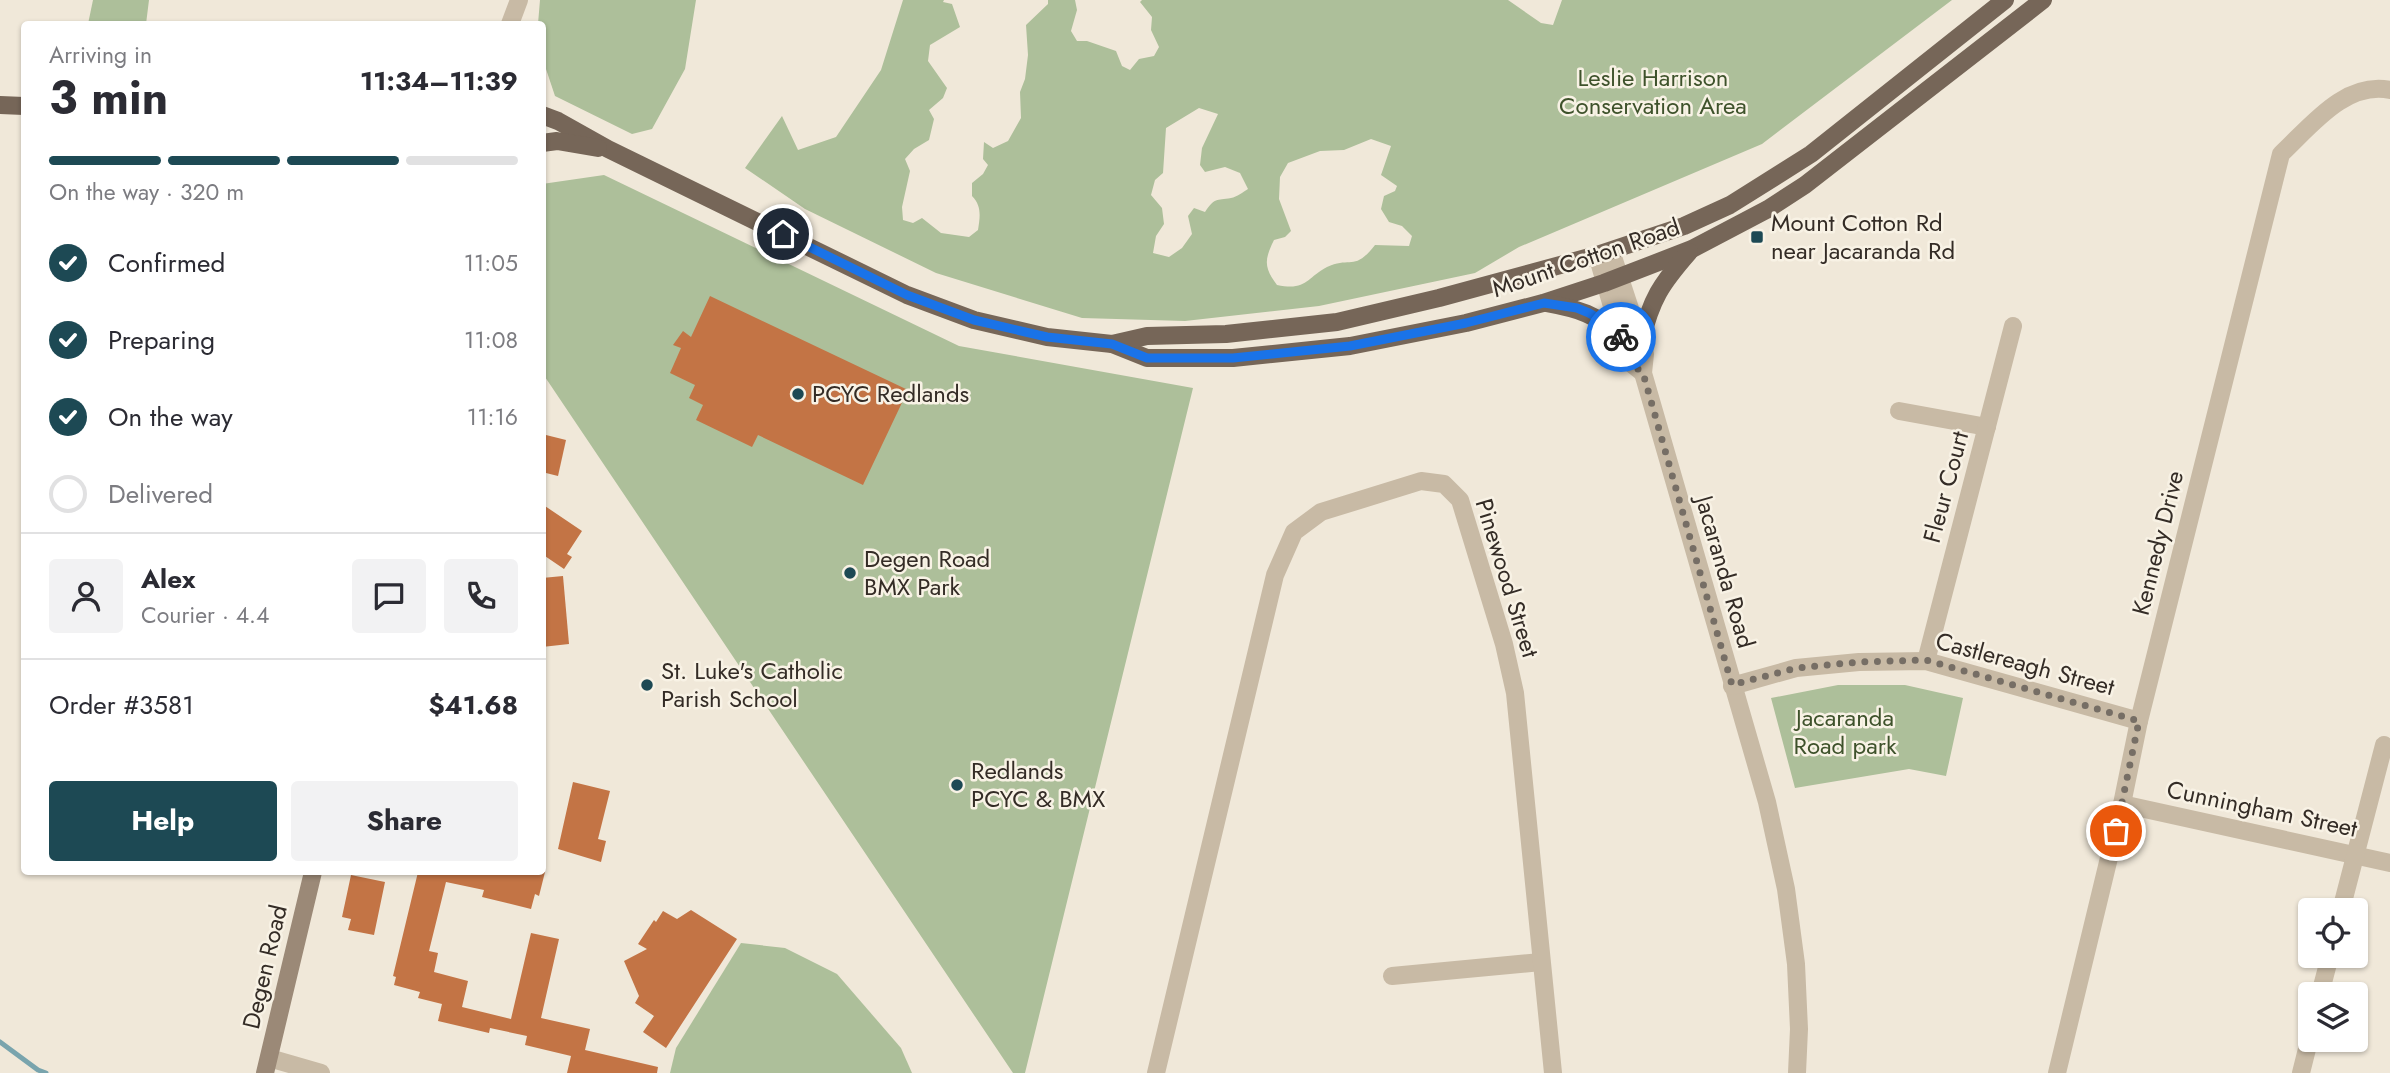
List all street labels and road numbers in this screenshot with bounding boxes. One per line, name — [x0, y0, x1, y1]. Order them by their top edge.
street label: Mount Cotton Road — [1487, 209, 1684, 306]
street label: Fleur Court — [1914, 427, 1977, 546]
street label: Kennedy Drive — [2123, 467, 2192, 619]
street label: Jacaranda Road — [1686, 489, 1764, 652]
street label: Pinewood Street — [1467, 494, 1548, 662]
street label: Castlereagh Street — [1932, 623, 2119, 704]
street label: Cunningham Street — [2164, 771, 2361, 846]
street label: Degen Road — [233, 901, 296, 1032]

